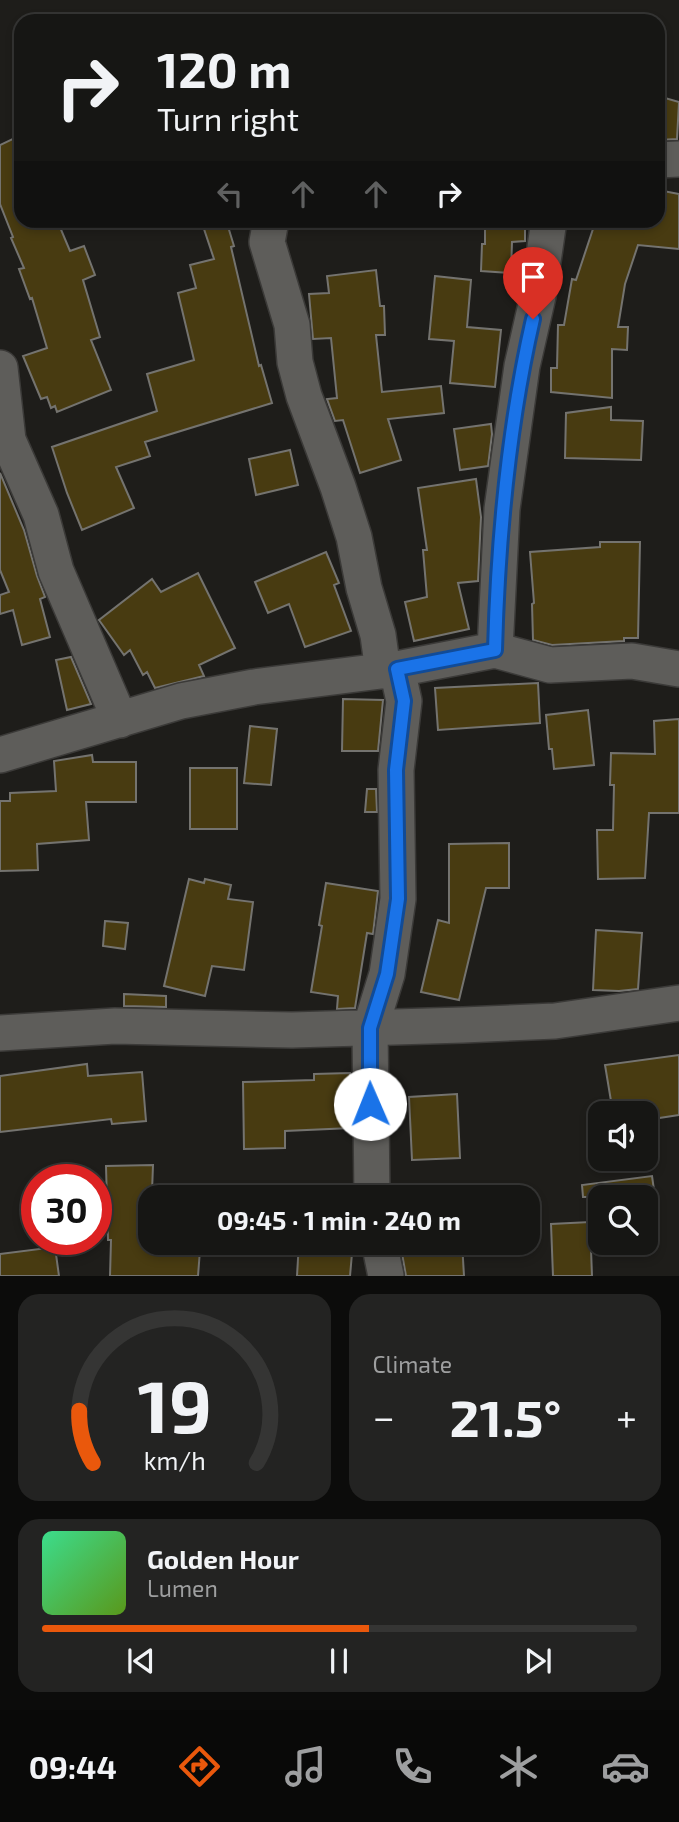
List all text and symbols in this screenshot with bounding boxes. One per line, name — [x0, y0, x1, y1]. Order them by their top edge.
text: 120 m — [157, 39, 291, 98]
icon: right — [42, 42, 133, 133]
text: Turn right — [157, 99, 299, 137]
icon: left — [211, 175, 249, 213]
icon: ahead — [284, 175, 322, 213]
icon: ahead — [357, 175, 395, 213]
icon: right — [430, 175, 468, 213]
pin — [503, 247, 563, 319]
icon: arrive — [514, 258, 552, 296]
position arrow — [333, 1067, 407, 1141]
map controls — [588, 1101, 658, 1255]
button: sound — [588, 1101, 658, 1171]
speed limit sign: 30 — [21, 1164, 112, 1255]
button: search — [588, 1185, 658, 1255]
text: 09:45 · 1 min · 240 m — [217, 1204, 461, 1235]
text: Climate — [373, 1350, 452, 1378]
text: 19 — [137, 1361, 211, 1449]
text: 21.5° — [449, 1385, 561, 1447]
text: − — [373, 1393, 395, 1439]
text: + — [616, 1393, 637, 1439]
text: km/h — [143, 1445, 205, 1475]
text: Golden Hour — [147, 1543, 299, 1574]
text: Lumen — [147, 1574, 218, 1602]
icon: previous — [122, 1642, 160, 1680]
icon: pause — [320, 1642, 358, 1680]
icon: next — [519, 1642, 557, 1680]
icon: directions — [175, 1742, 224, 1791]
icon: music — [281, 1742, 330, 1791]
icon: phone — [388, 1742, 437, 1791]
icon: climate — [494, 1742, 543, 1791]
icon: car — [601, 1742, 650, 1791]
text: 09:44 — [29, 1747, 117, 1785]

